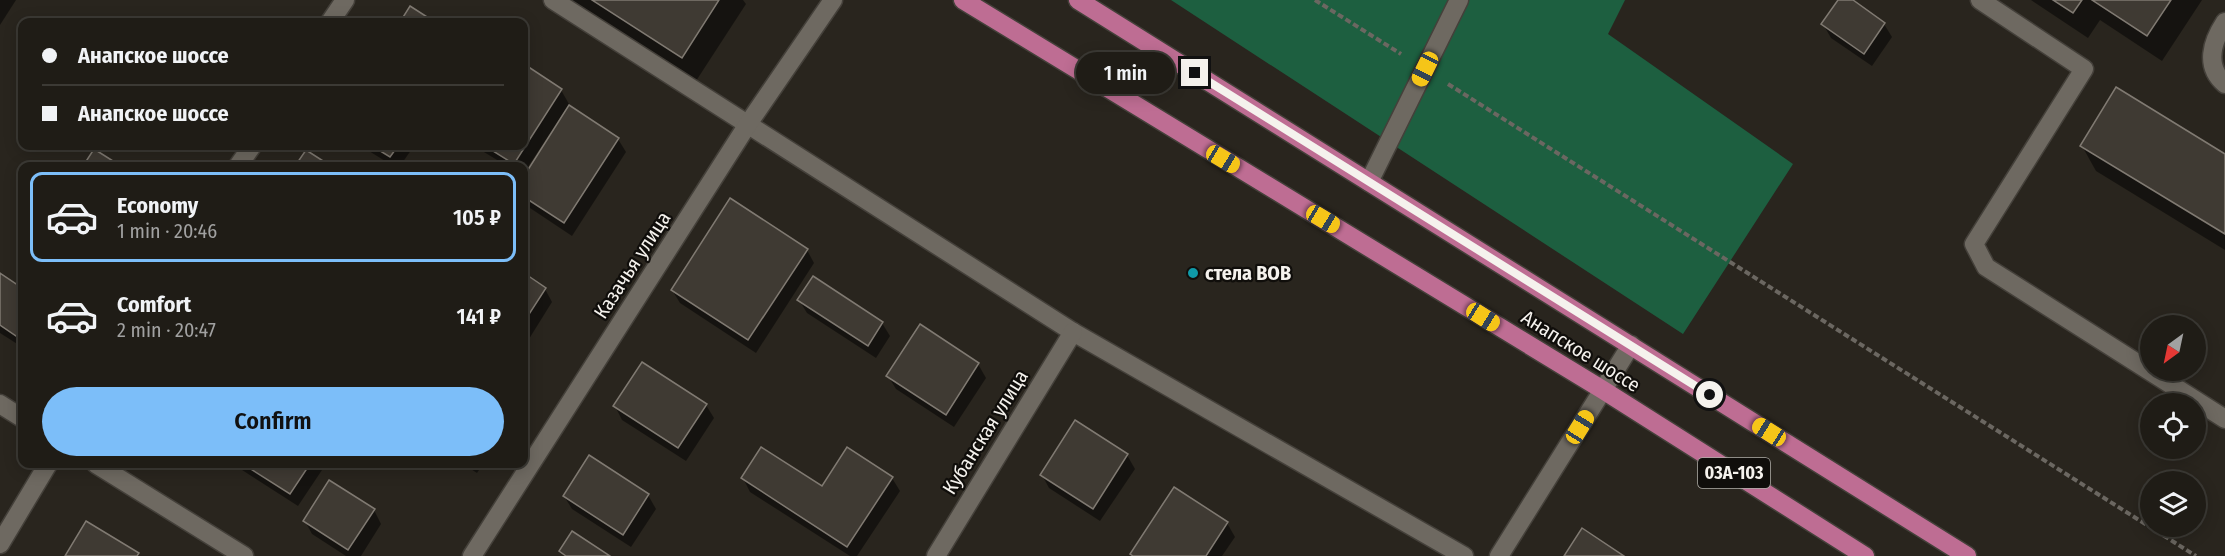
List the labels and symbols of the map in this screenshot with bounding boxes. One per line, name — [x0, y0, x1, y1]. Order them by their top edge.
car — [1409, 49, 1441, 89]
callout: 1 min — [1075, 52, 1174, 94]
route end — [1181, 59, 1208, 86]
car — [1203, 142, 1243, 176]
car — [1303, 202, 1343, 236]
street label: Казачья улица — [589, 207, 675, 323]
place label: стела ВОВ — [1205, 261, 1291, 285]
marker: стела ВОВ — [1186, 266, 1200, 280]
car — [1463, 300, 1503, 334]
street label: Анапское шоссе — [1517, 305, 1645, 397]
north arrow — [2140, 315, 2206, 381]
street label: Кубанская улица — [937, 365, 1033, 499]
route start — [1696, 381, 1723, 408]
car — [1563, 407, 1597, 447]
car — [1749, 415, 1789, 449]
road number: 03А-103 — [1698, 458, 1770, 488]

